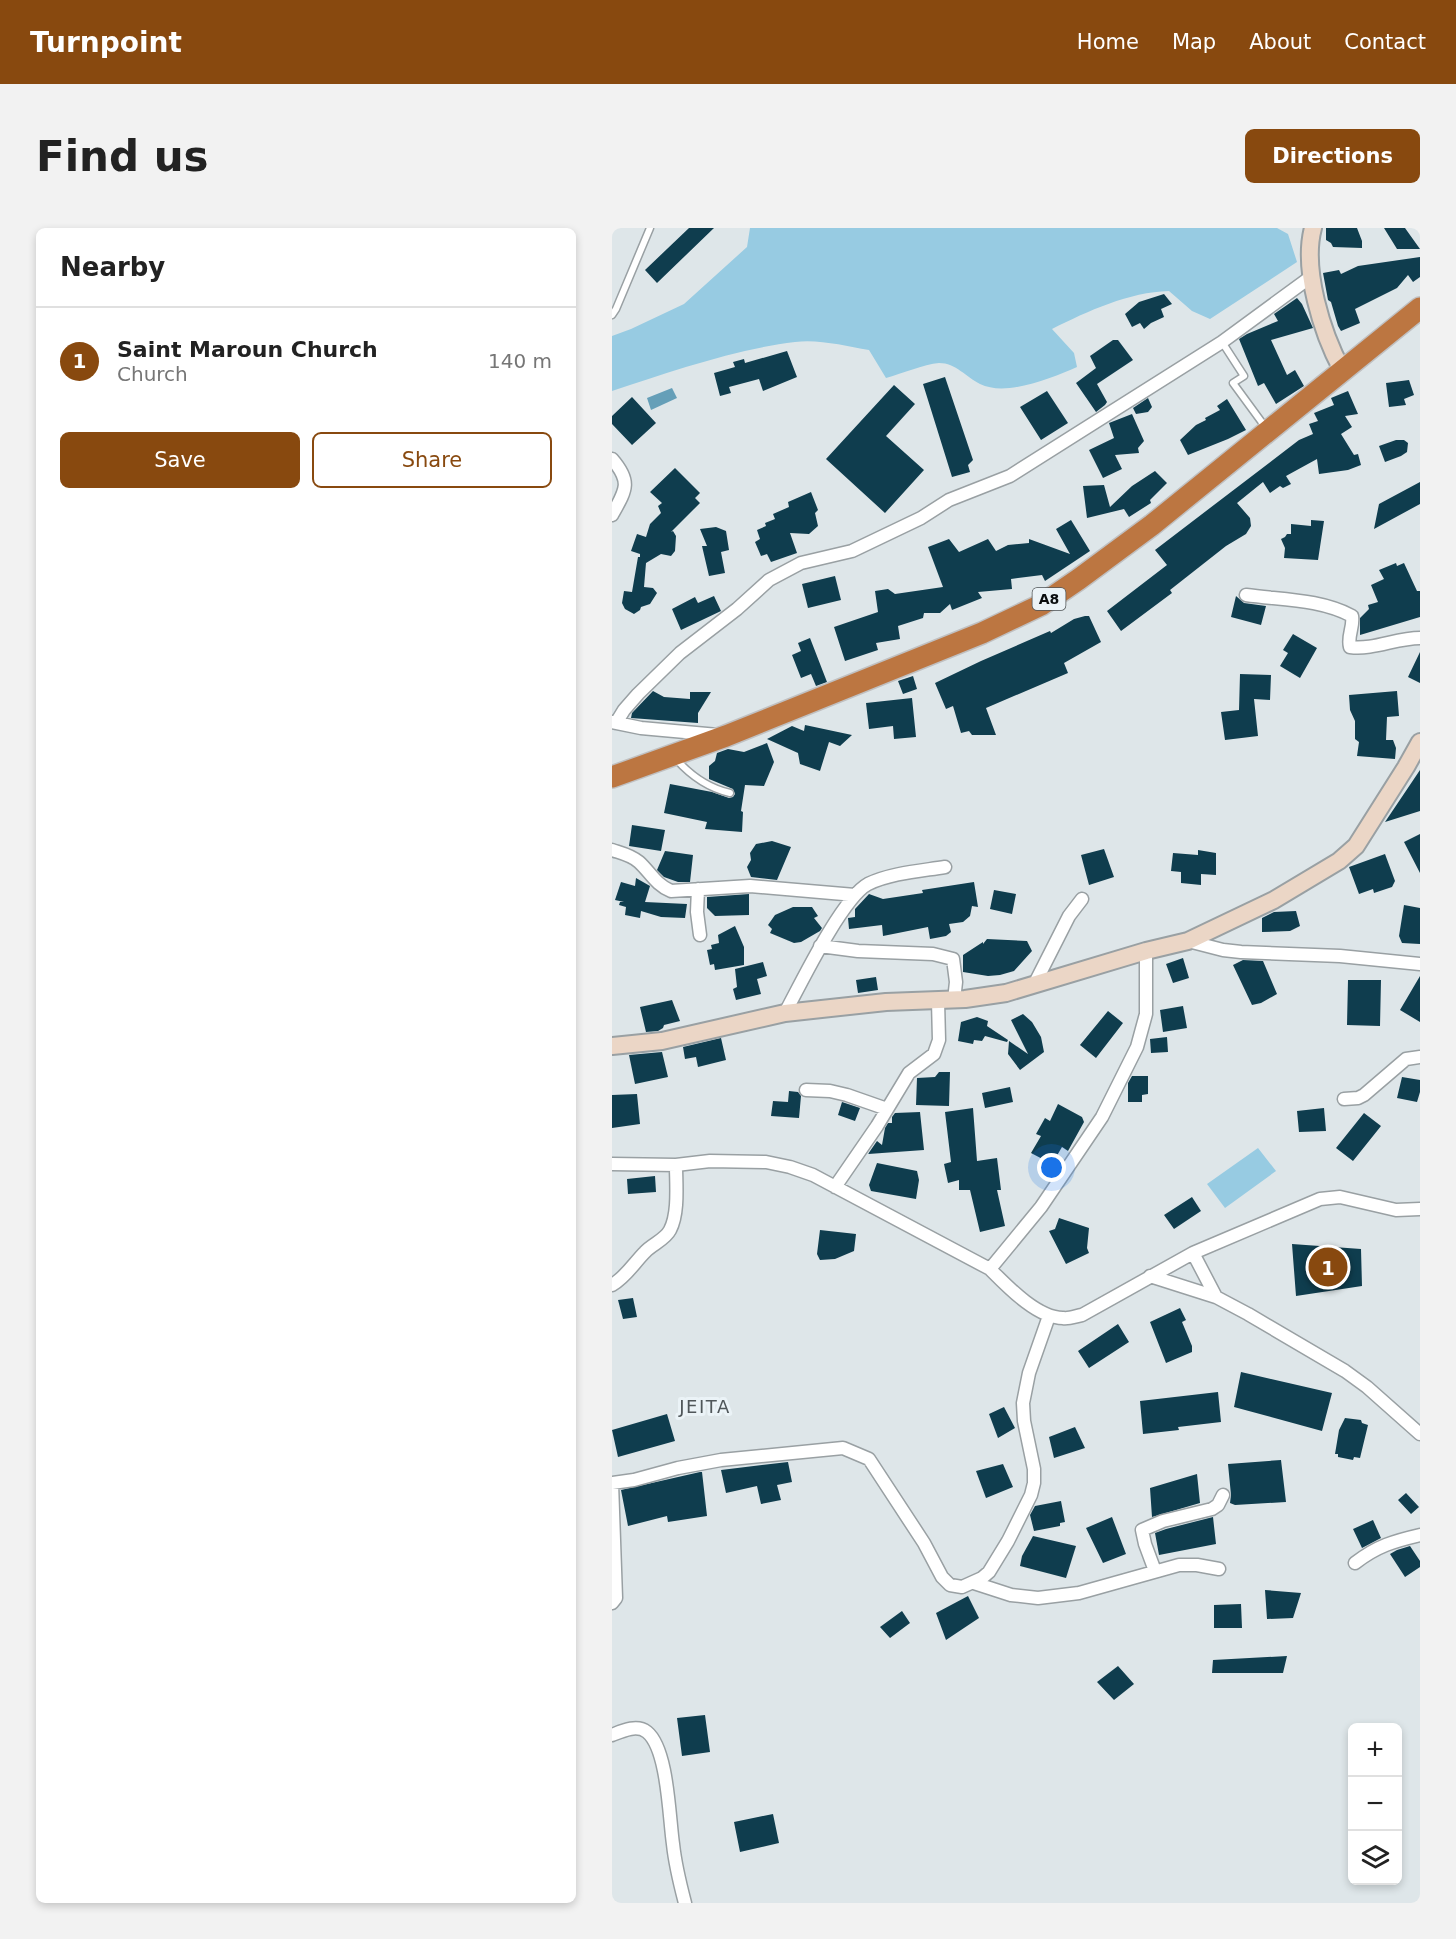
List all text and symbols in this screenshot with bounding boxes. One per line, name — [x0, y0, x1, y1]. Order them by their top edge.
text: Turnpoint — [30, 26, 182, 59]
text: Home — [1077, 30, 1139, 54]
text: Map — [1172, 30, 1216, 54]
text: About — [1249, 30, 1311, 54]
text: Contact — [1344, 30, 1426, 54]
button: Directions — [1245, 129, 1420, 183]
text: Find us — [36, 132, 209, 181]
text: Nearby — [60, 252, 165, 282]
text: Saint Maroun Church — [117, 337, 378, 362]
text: 1 — [73, 349, 86, 373]
text: 140 m — [488, 349, 552, 373]
text: Church — [117, 362, 188, 386]
button: Save — [60, 432, 300, 488]
button: Share — [312, 432, 552, 488]
road number: A8 — [1032, 588, 1066, 610]
your location — [1037, 1153, 1066, 1182]
pin: 1 — [1308, 1244, 1348, 1290]
district label: JEITA — [678, 1396, 731, 1417]
map controls — [1348, 1723, 1402, 1885]
button: + — [1348, 1723, 1402, 1777]
button: − — [1348, 1777, 1402, 1831]
button: layers — [1348, 1831, 1402, 1885]

